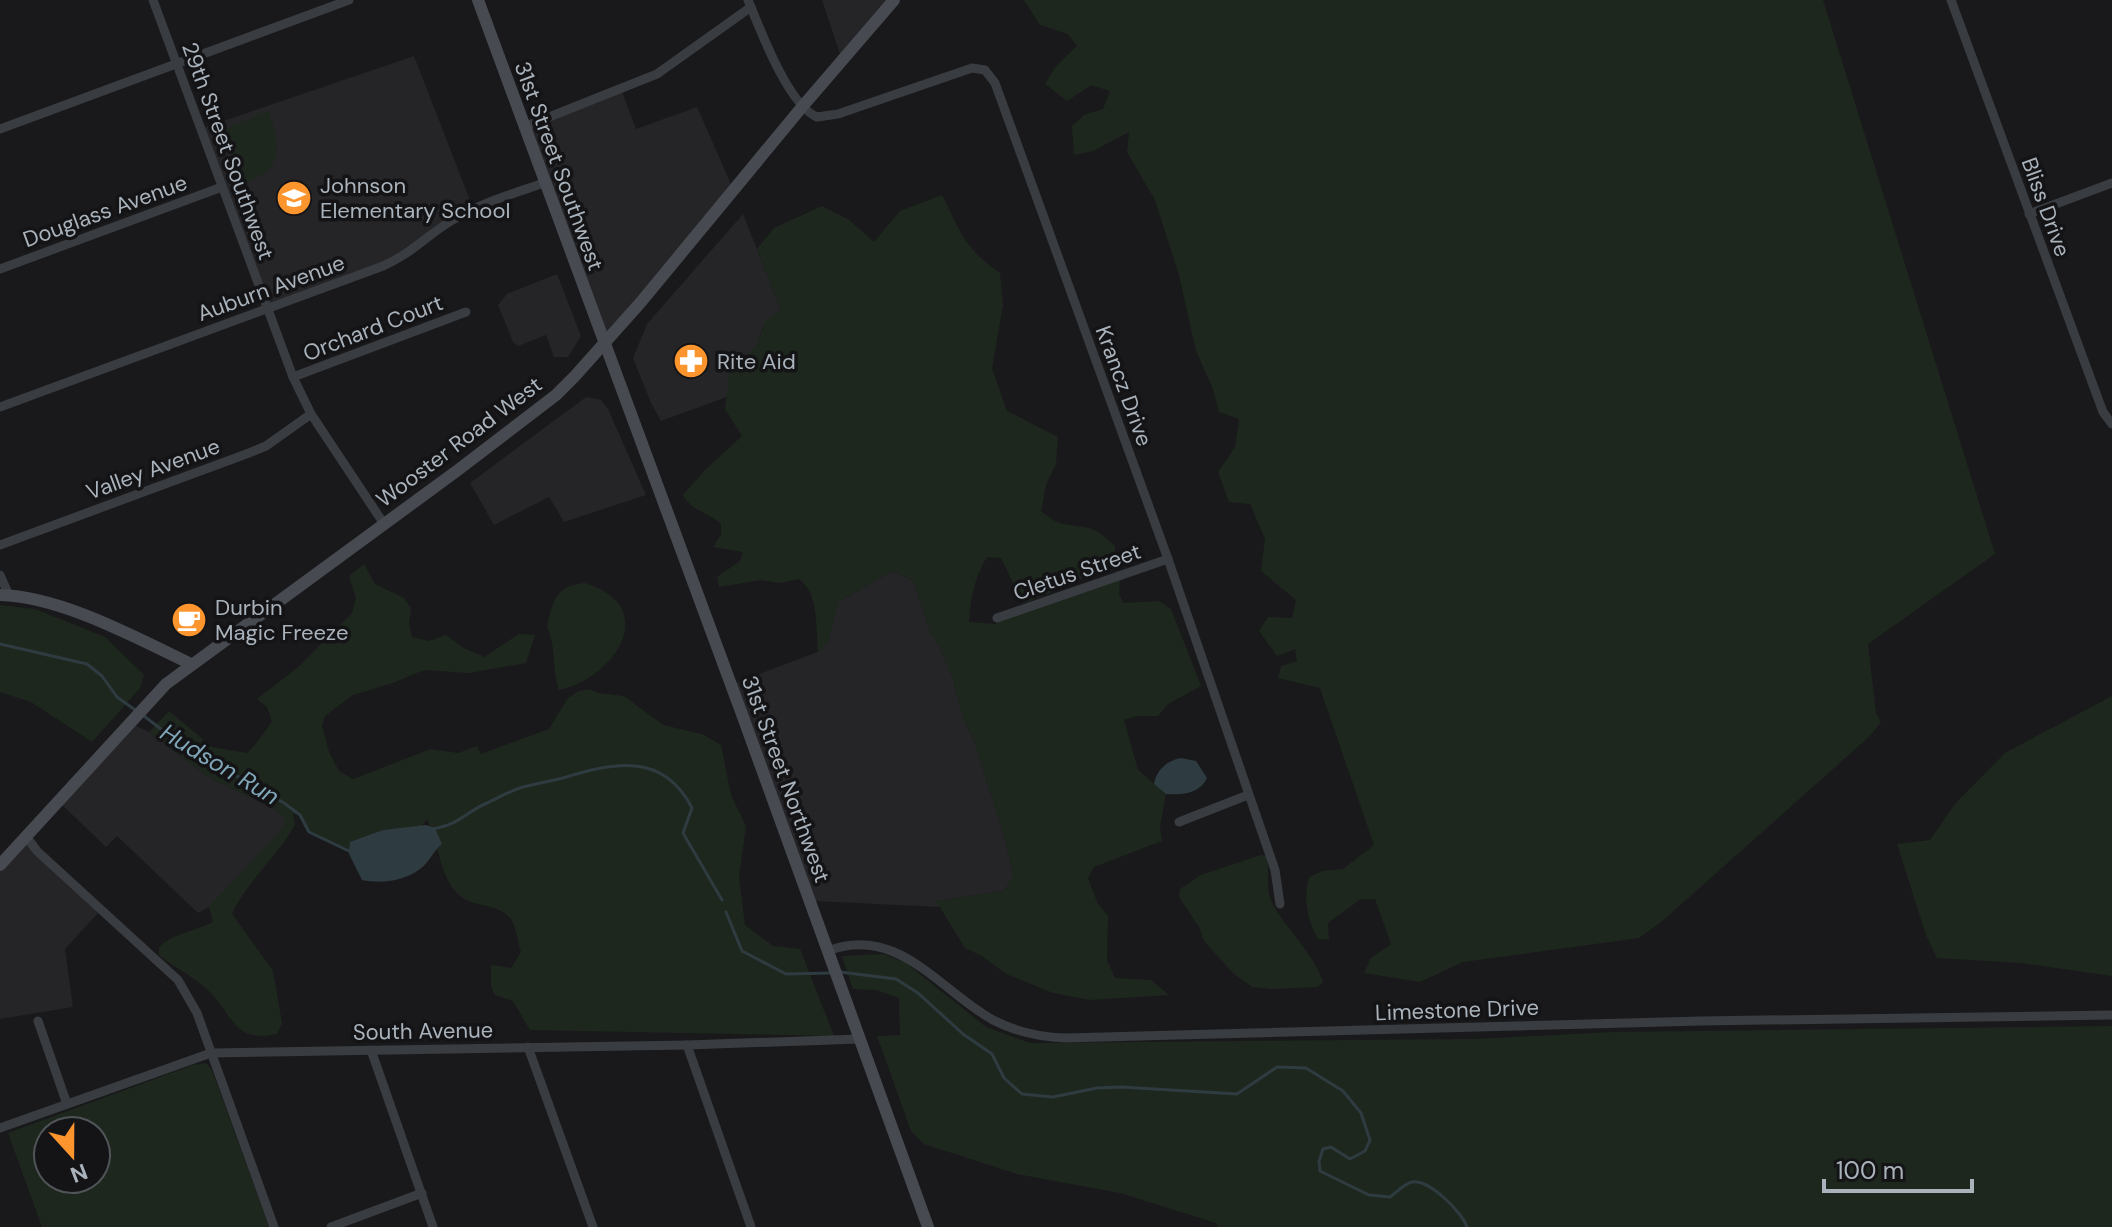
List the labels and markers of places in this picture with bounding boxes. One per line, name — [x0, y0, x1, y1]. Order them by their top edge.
place label: Johnson Elementary School — [320, 171, 510, 225]
school or university icon: Johnson Elementary School — [275, 179, 313, 217]
pharmacy icon: Rite Aid — [672, 342, 710, 380]
place label: Rite Aid — [717, 347, 796, 376]
place label: Durbin Magic Freeze — [215, 593, 349, 647]
cafe icon: Durbin Magic Freeze — [170, 601, 208, 639]

